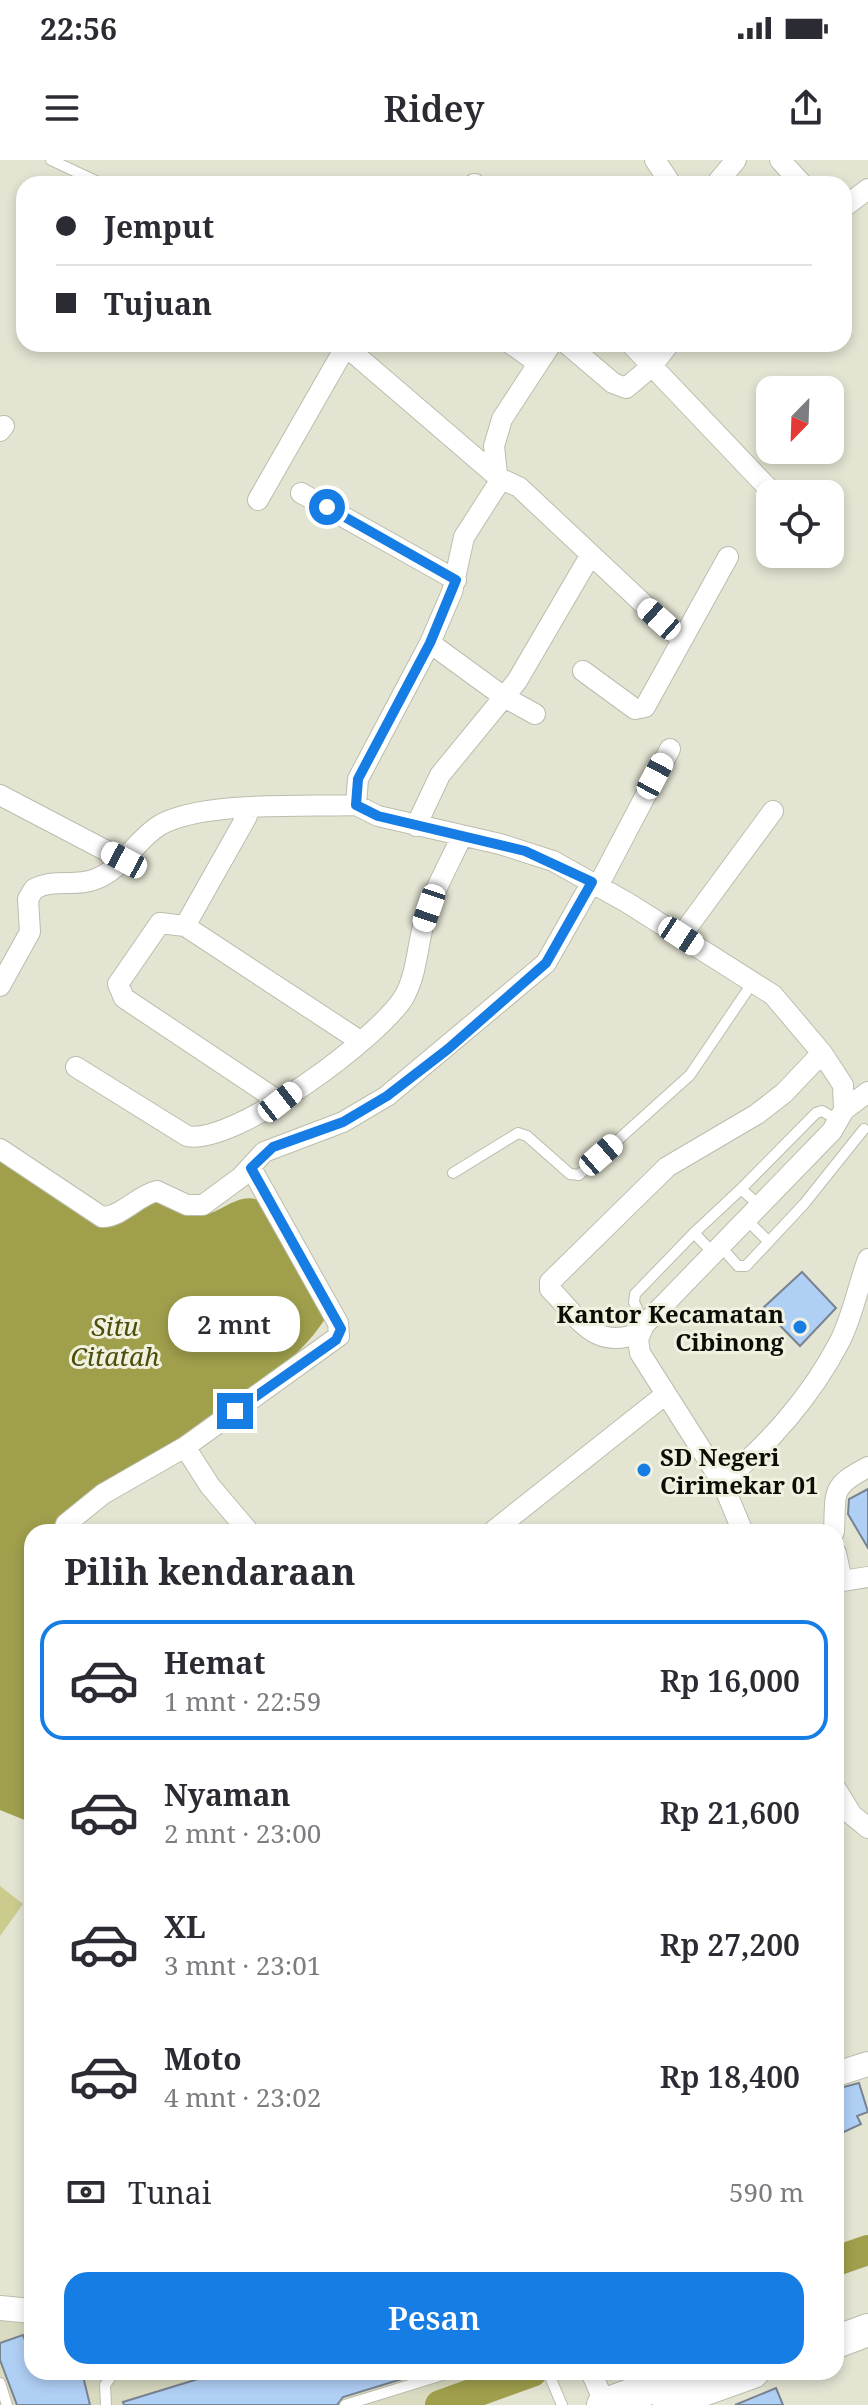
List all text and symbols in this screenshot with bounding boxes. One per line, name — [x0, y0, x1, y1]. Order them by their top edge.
text: 22:56 — [40, 8, 117, 49]
text: Ridey — [384, 84, 484, 133]
icon: menu — [40, 86, 84, 130]
icon: share — [784, 86, 828, 130]
text: Jemput — [104, 206, 214, 247]
text: Tujuan — [104, 283, 212, 324]
north arrow — [756, 376, 844, 464]
map controls — [756, 376, 844, 568]
button: locate — [756, 480, 844, 568]
route start — [309, 489, 345, 525]
car — [633, 594, 685, 644]
car — [633, 749, 677, 803]
car — [97, 838, 151, 882]
car — [410, 881, 448, 935]
car — [654, 913, 708, 959]
car — [254, 1078, 306, 1126]
car — [575, 1130, 627, 1180]
callout: 2 mnt — [169, 1295, 301, 1351]
place label: Kantor Kecamatan Cibinong — [557, 1297, 785, 1358]
text: 2 mnt — [197, 1306, 271, 1342]
water label: Situ Citatah — [70, 1308, 160, 1374]
marker: Kantor Kecamatan Cibinong — [791, 1318, 809, 1336]
route end — [217, 1393, 253, 1429]
place label: SD Negeri Cirimekar 01 — [660, 1440, 819, 1501]
marker: SD Negeri Cirimekar 01 — [635, 1461, 653, 1479]
text: Pilih kendaraan — [64, 1547, 355, 1596]
text: Hemat — [164, 1642, 265, 1683]
icon: car — [68, 1644, 140, 1716]
text: Rp 16,000 — [660, 1660, 800, 1701]
text: 1 mnt · 22:59 — [164, 1683, 321, 1719]
text: Nyaman — [164, 1774, 291, 1815]
icon: car — [68, 1776, 140, 1848]
text: Rp 21,600 — [660, 1792, 800, 1833]
text: 2 mnt · 23:00 — [164, 1815, 321, 1851]
text: XL — [164, 1906, 206, 1947]
icon: car — [68, 1908, 140, 1980]
text: Rp 27,200 — [660, 1924, 800, 1965]
text: 3 mnt · 23:01 — [164, 1947, 321, 1983]
text: Moto — [164, 2038, 242, 2079]
icon: car — [68, 2040, 140, 2112]
text: Rp 18,400 — [660, 2056, 800, 2097]
text: 4 mnt · 23:02 — [164, 2079, 321, 2115]
icon: cash — [64, 2170, 108, 2214]
text: Tunai — [128, 2172, 211, 2213]
text: 590 m — [729, 2174, 804, 2210]
button: Pesan — [64, 2272, 804, 2364]

